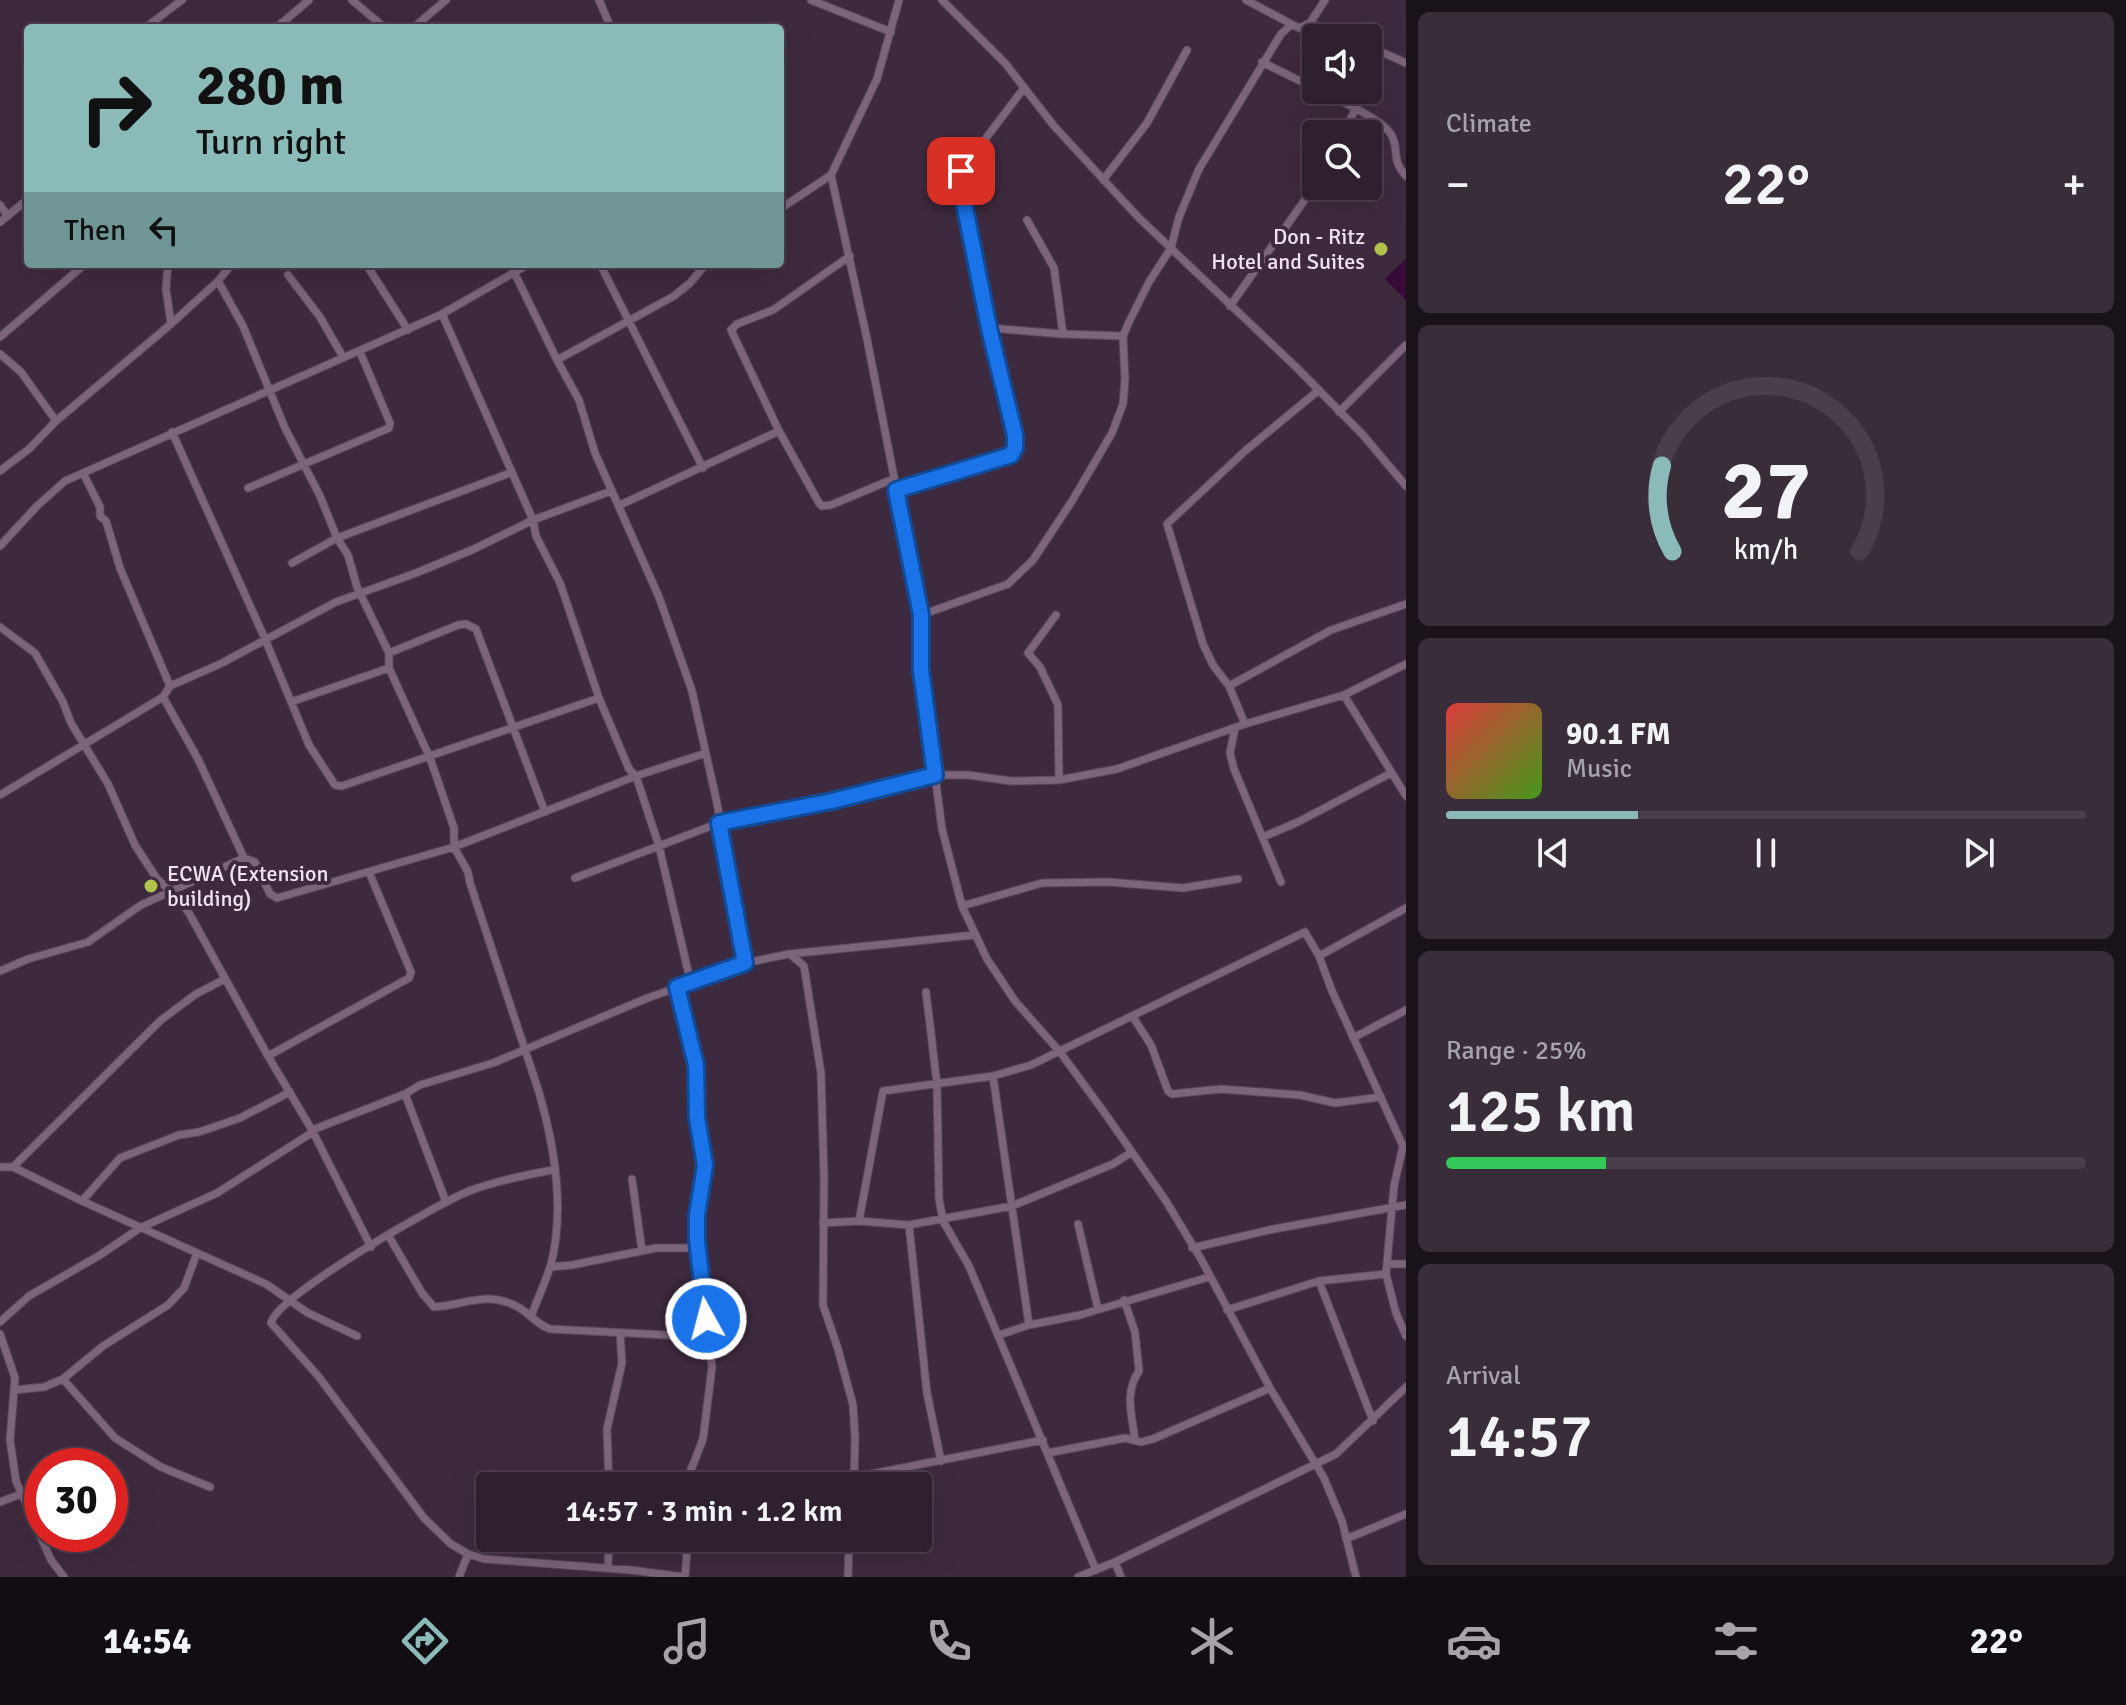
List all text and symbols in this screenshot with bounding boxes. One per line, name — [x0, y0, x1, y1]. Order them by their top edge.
map controls — [1302, 24, 1382, 200]
button: sound — [1302, 24, 1382, 104]
text: 280 m — [196, 51, 344, 120]
icon: right — [64, 56, 168, 160]
text: Climate — [1446, 108, 1532, 140]
text: Turn right — [196, 120, 346, 165]
button: search — [1302, 120, 1382, 200]
pin — [927, 137, 995, 205]
text: 22° — [1722, 148, 1810, 222]
icon: arrive — [939, 149, 983, 193]
text: − — [1446, 158, 1470, 212]
text: + — [2062, 158, 2086, 212]
icon: left — [142, 208, 186, 252]
text: Then — [64, 212, 126, 249]
place label: Don - Ritz Hotel and Suites — [1211, 223, 1365, 275]
marker: Don - Ritz Hotel and Suites — [1372, 240, 1390, 258]
text: 27 — [1721, 439, 1811, 541]
text: km/h — [1734, 532, 1798, 567]
text: 90.1 FM — [1566, 716, 1671, 753]
text: Music — [1566, 753, 1632, 785]
icon: previous — [1531, 831, 1575, 875]
icon: pause — [1744, 831, 1788, 875]
icon: next — [1957, 831, 2001, 875]
place label: ECWA (Extension building) — [167, 860, 328, 912]
marker: ECWA (Extension building) — [142, 877, 160, 895]
text: Range · 25% — [1446, 1035, 1587, 1067]
text: 125 km — [1446, 1075, 1635, 1149]
position arrow — [664, 1277, 748, 1361]
text: Arrival — [1446, 1360, 1521, 1392]
text: 14:57 — [1446, 1400, 1593, 1474]
speed limit sign: 30 — [24, 1448, 128, 1552]
text: 14:57 · 3 min · 1.2 km — [565, 1493, 843, 1530]
icon: directions — [397, 1613, 453, 1669]
icon: music — [659, 1613, 715, 1669]
icon: phone — [921, 1613, 977, 1669]
icon: climate — [1184, 1613, 1240, 1669]
icon: car — [1446, 1613, 1502, 1669]
icon: filters — [1708, 1613, 1764, 1669]
text: 14:54 — [103, 1619, 191, 1664]
text: 22° — [1970, 1619, 2023, 1664]

